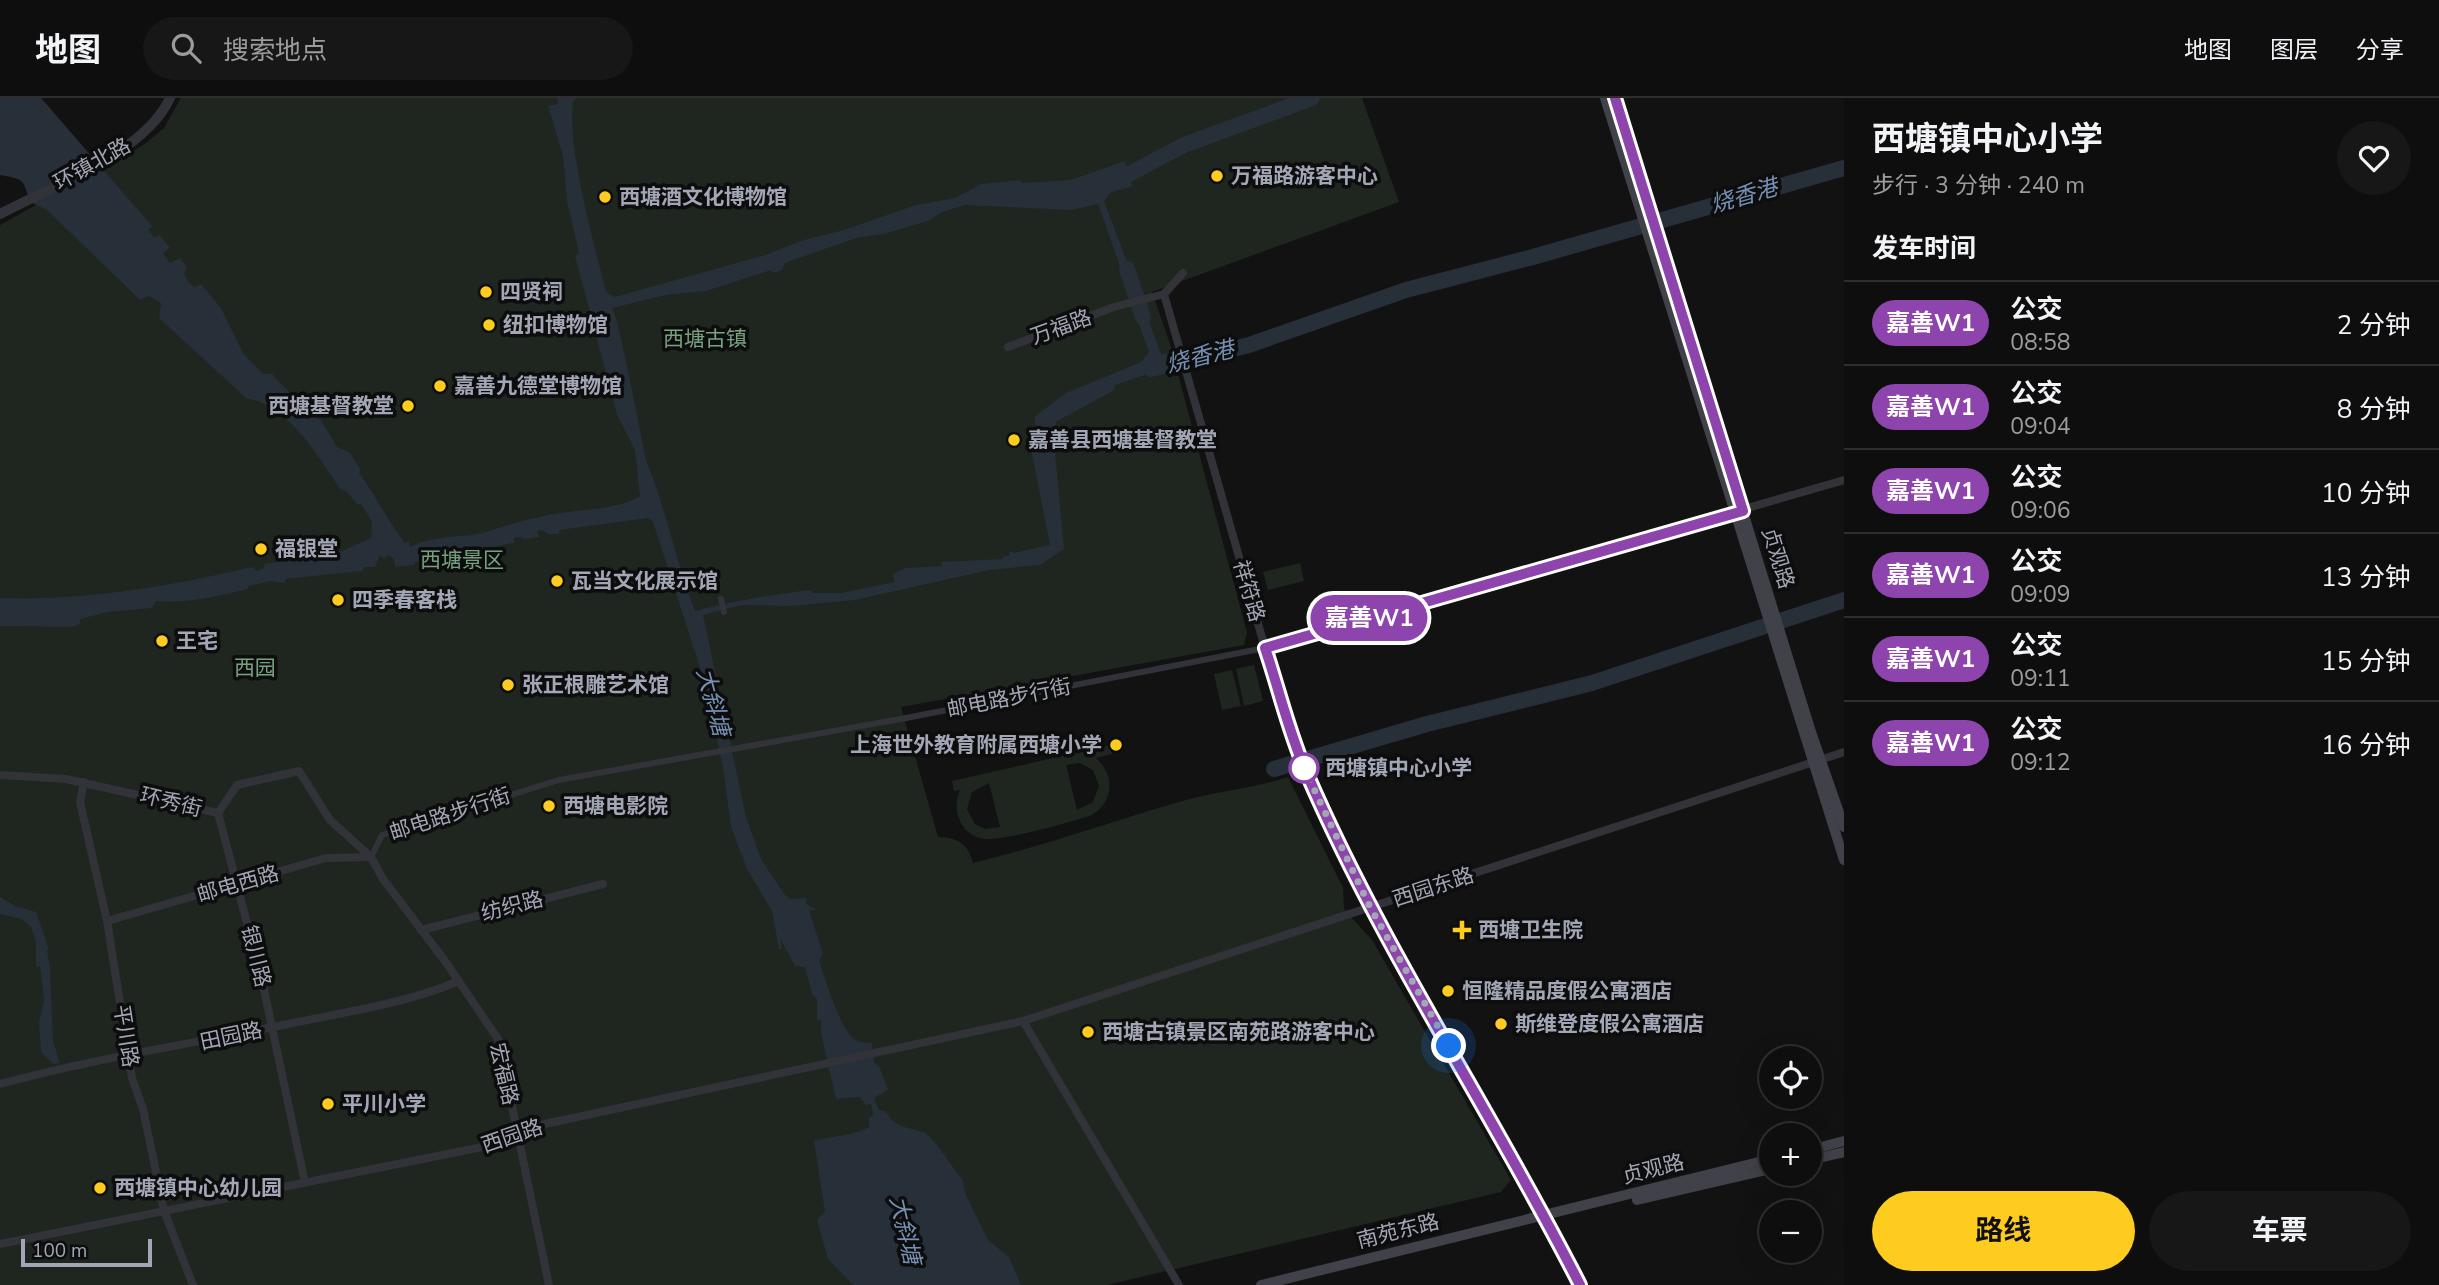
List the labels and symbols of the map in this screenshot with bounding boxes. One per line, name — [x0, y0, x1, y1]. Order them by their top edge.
street label: 环镇北路 — [48, 131, 136, 197]
place label: 万福路游客中心 — [1231, 162, 1378, 190]
marker: 万福路游客中心 — [1209, 168, 1225, 184]
water label: 烧香港 — [1707, 171, 1784, 220]
place label: 西塘酒文化博物馆 — [619, 183, 787, 211]
marker: 西塘酒文化博物馆 — [597, 189, 613, 205]
place label: 四贤祠 — [500, 278, 563, 306]
marker: 四贤祠 — [478, 284, 494, 300]
street label: 万福路 — [1027, 303, 1095, 351]
place label: 纽扣博物馆 — [503, 311, 608, 339]
marker: 纽扣博物馆 — [481, 317, 497, 333]
park label: 西塘古镇 — [663, 325, 747, 353]
water label: 烧香港 — [1163, 333, 1240, 380]
place label: 嘉善九德堂博物馆 — [454, 372, 622, 400]
marker: 嘉善九德堂博物馆 — [432, 378, 448, 394]
place label: 西塘基督教堂 — [268, 392, 394, 420]
marker: 西塘基督教堂 — [400, 398, 416, 414]
place label: 嘉善县西塘基督教堂 — [1028, 426, 1217, 454]
marker: 嘉善县西塘基督教堂 — [1006, 432, 1022, 448]
street label: 贞观路 — [1755, 524, 1801, 592]
place label: 福银堂 — [275, 535, 338, 563]
marker: 福银堂 — [253, 541, 269, 557]
park label: 西塘景区 — [420, 546, 504, 574]
street label: 祥符路 — [1227, 557, 1271, 625]
place label: 瓦当文化展示馆 — [571, 567, 718, 595]
marker: 瓦当文化展示馆 — [549, 573, 565, 589]
place label: 四季春客栈 — [352, 586, 457, 614]
marker: 四季春客栈 — [330, 592, 346, 608]
line badge: 嘉善W1 — [1320, 595, 1418, 641]
place label: 王宅 — [176, 627, 218, 655]
marker: 王宅 — [154, 633, 170, 649]
park label: 西园 — [234, 654, 276, 682]
water label: 大斜塘 — [689, 665, 738, 743]
place label: 张正根雕艺术馆 — [522, 671, 669, 699]
street label: 邮电路步行街 — [944, 672, 1074, 724]
marker: 张正根雕艺术馆 — [500, 677, 516, 693]
place label: 上海世外教育附属西塘小学 — [850, 731, 1102, 759]
marker: 上海世外教育附属西塘小学 — [1108, 737, 1124, 753]
marker: 西塘镇中心小学 — [1289, 753, 1319, 783]
place label: 西塘镇中心小学 — [1325, 754, 1472, 782]
street label: 环秀街 — [137, 781, 205, 823]
street label: 邮电路步行街 — [386, 781, 514, 847]
place label: 西塘电影院 — [563, 792, 668, 820]
marker: 西塘电影院 — [541, 798, 557, 814]
street label: 邮电西路 — [194, 859, 282, 909]
street label: 西园东路 — [1389, 861, 1477, 913]
street label: 纺织路 — [478, 885, 546, 927]
place label: 西塘卫生院 — [1478, 916, 1583, 944]
marker: 西塘卫生院 — [1452, 920, 1472, 940]
street label: 银川路 — [235, 922, 277, 990]
place label: 恒隆精品度假公寓酒店 — [1462, 977, 1672, 1005]
marker: 恒隆精品度假公寓酒店 — [1440, 983, 1456, 999]
street label: 平川路 — [107, 1003, 145, 1069]
place label: 斯维登度假公寓酒店 — [1515, 1010, 1704, 1038]
street label: 田园路 — [197, 1016, 265, 1056]
marker: 斯维登度假公寓酒店 — [1493, 1016, 1509, 1032]
place label: 西塘古镇景区南苑路游客中心 — [1102, 1018, 1375, 1046]
marker: 西塘古镇景区南苑路游客中心 — [1080, 1024, 1096, 1040]
your location — [1431, 1028, 1466, 1063]
street label: 宏福路 — [483, 1040, 525, 1108]
place label: 平川小学 — [342, 1090, 426, 1118]
marker: 平川小学 — [320, 1096, 336, 1112]
street label: 西园路 — [478, 1113, 546, 1159]
street label: 贞观路 — [1619, 1148, 1687, 1190]
place label: 西塘镇中心幼儿园 — [114, 1174, 282, 1202]
marker: 西塘镇中心幼儿园 — [92, 1180, 108, 1196]
water label: 大斜塘 — [882, 1193, 929, 1271]
street label: 南苑东路 — [1354, 1207, 1442, 1255]
scale bar — [21, 1236, 152, 1268]

